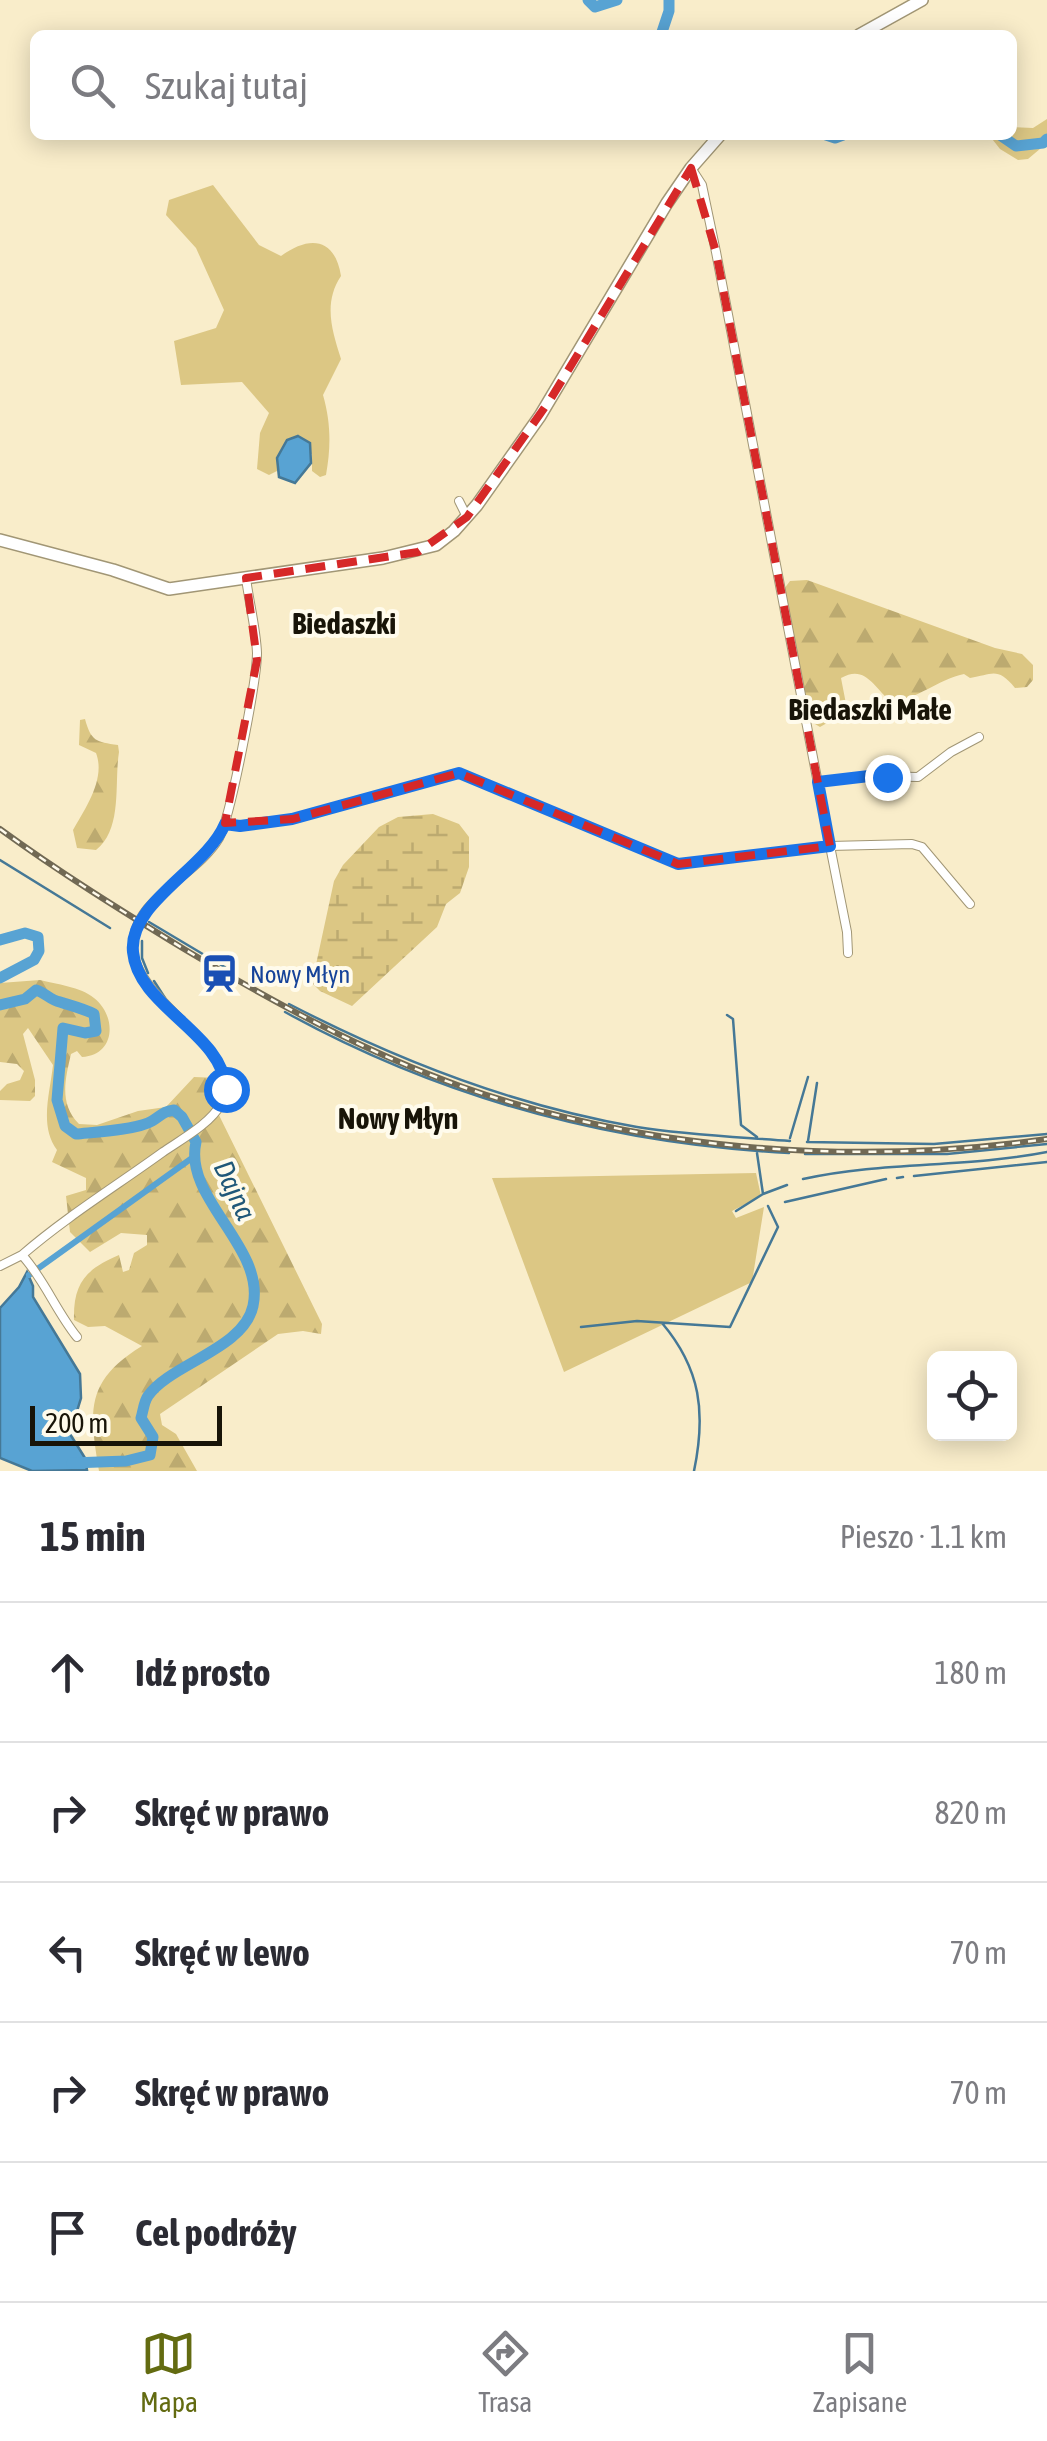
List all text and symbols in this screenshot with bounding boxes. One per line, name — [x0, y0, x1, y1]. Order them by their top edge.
search box — [30, 30, 1017, 140]
icon: search — [65, 58, 120, 113]
text: Szukaj tutaj — [145, 64, 308, 107]
district label: Biedaszki — [292, 606, 396, 640]
district label: Biedaszki Małe — [788, 692, 952, 726]
route end — [865, 755, 911, 801]
station icon: Nowy Młyn — [199, 953, 241, 995]
place label: Nowy Młyn — [250, 960, 350, 988]
route start — [204, 1067, 250, 1113]
district label: Nowy Młyn — [338, 1101, 458, 1135]
water label: Dajna — [207, 1155, 263, 1225]
map controls — [927, 1351, 1017, 1441]
button: locate — [927, 1351, 1017, 1441]
scale bar — [30, 1401, 222, 1446]
text: 200 m — [45, 1407, 108, 1439]
text: 15 min — [40, 1512, 146, 1560]
text: Pieszo · 1.1 km — [840, 1518, 1007, 1555]
icon: ahead — [40, 1645, 95, 1700]
text: Idź prosto — [135, 1651, 271, 1694]
text: 180 m — [934, 1654, 1007, 1691]
icon: right — [40, 1785, 95, 1840]
text: Skręć w prawo — [135, 1791, 329, 1834]
text: 820 m — [934, 1794, 1007, 1831]
icon: left — [40, 1925, 95, 1980]
text: Skręć w lewo — [135, 1931, 310, 1974]
text: 70 m — [949, 1934, 1007, 1971]
icon: right — [40, 2065, 95, 2120]
text: Skręć w prawo — [135, 2071, 329, 2114]
text: 70 m — [949, 2074, 1007, 2111]
icon: arrive — [40, 2205, 95, 2260]
text: Cel podróży — [135, 2211, 297, 2254]
tab: Mapa — [140, 2326, 198, 2418]
tab: Trasa — [478, 2326, 533, 2418]
tab: Zapisane — [813, 2326, 907, 2418]

